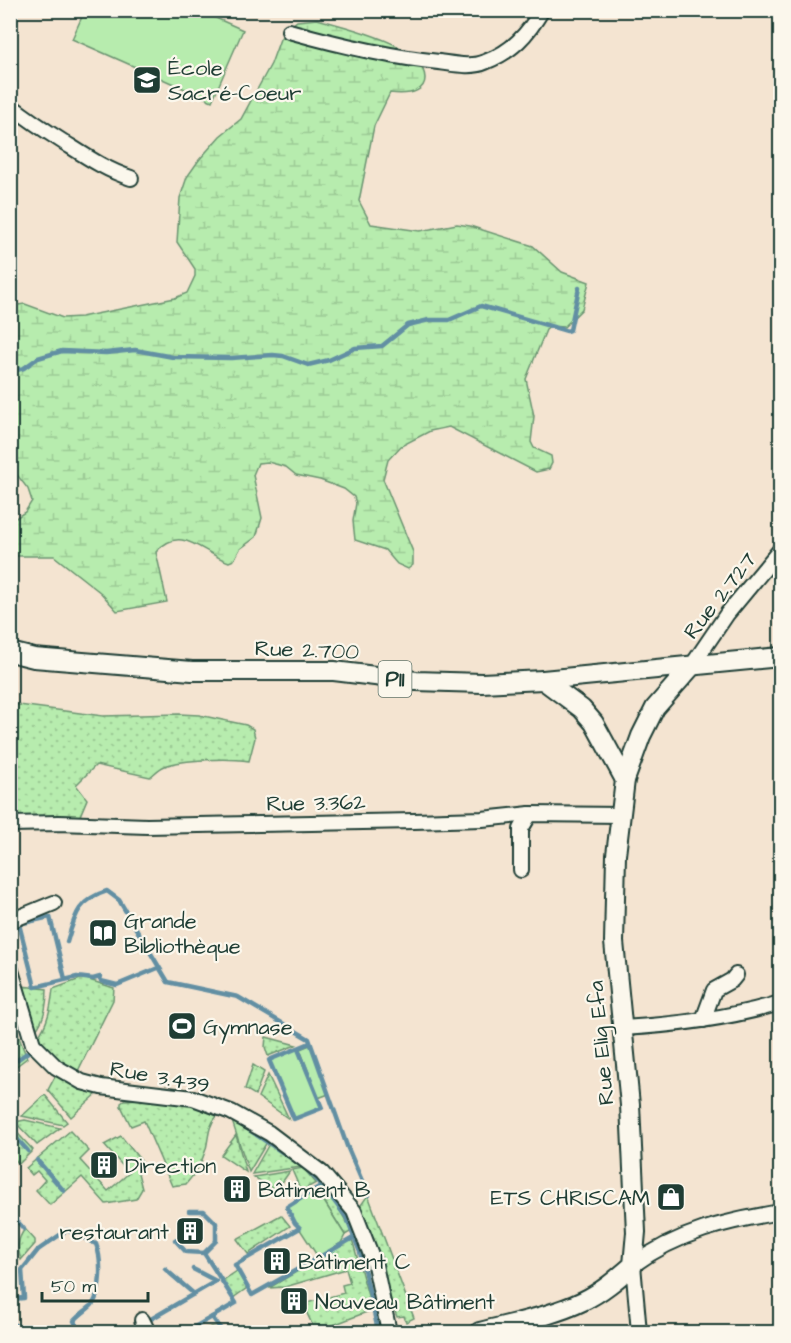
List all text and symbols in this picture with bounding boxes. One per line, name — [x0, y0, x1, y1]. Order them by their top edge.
place label: École Sacré-Coeur — [168, 53, 301, 109]
school or university icon: École Sacré-Coeur — [131, 64, 163, 96]
street label: Rue 2.727 — [676, 545, 764, 646]
street label: Rue 2.700 — [254, 633, 360, 668]
road number: P11 — [378, 661, 412, 697]
street label: Rue 3.362 — [266, 787, 366, 820]
place label: Grande Bibliothèque — [124, 906, 241, 962]
library icon: Grande Bibliothèque — [87, 917, 119, 949]
street label: Rue Elig Efa — [581, 979, 623, 1106]
sports icon: Gymnase — [166, 1010, 198, 1042]
place label: Gymnase — [203, 1012, 293, 1044]
street label: Rue 3.439 — [108, 1053, 212, 1101]
building icon: Direction — [88, 1149, 120, 1181]
place label: Direction — [125, 1151, 216, 1182]
building icon: Bâtiment B — [221, 1173, 253, 1205]
place label: Bâtiment B — [258, 1175, 371, 1206]
shop icon: ETS CHRISCAM — [655, 1181, 687, 1213]
place label: ETS CHRISCAM — [490, 1183, 650, 1214]
building icon: restaurant — [174, 1215, 206, 1247]
place label: restaurant — [59, 1217, 169, 1248]
building icon: Bâtiment C — [261, 1245, 293, 1277]
place label: Bâtiment C — [298, 1247, 411, 1278]
scale bar — [42, 1265, 148, 1303]
text: 50 m — [51, 1274, 96, 1299]
building icon: Nouveau Bâtiment — [278, 1285, 310, 1317]
place label: Nouveau Bâtiment — [315, 1287, 495, 1318]

